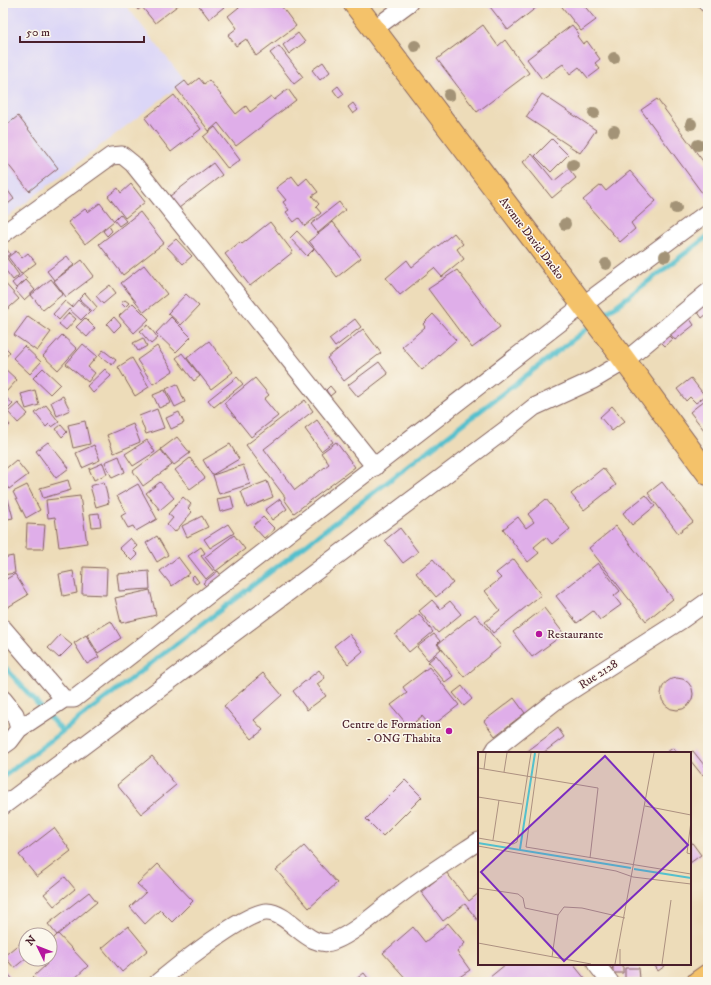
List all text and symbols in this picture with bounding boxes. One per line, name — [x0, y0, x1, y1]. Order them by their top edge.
scale bar — [20, 18, 144, 44]
text: 50 m — [26, 25, 50, 40]
street label: Avenue David Dacko — [496, 194, 567, 282]
place label: Restaurante — [547, 627, 603, 642]
marker: Restaurante — [534, 629, 544, 639]
street label: Rue 2128 — [576, 656, 621, 693]
place label: Centre de Formation - ONG Thabita — [342, 717, 442, 746]
marker: Centre de Formation - ONG Thabita — [444, 726, 454, 736]
inset map — [478, 752, 691, 965]
north arrow — [18, 927, 58, 967]
text: N — [23, 933, 40, 949]

